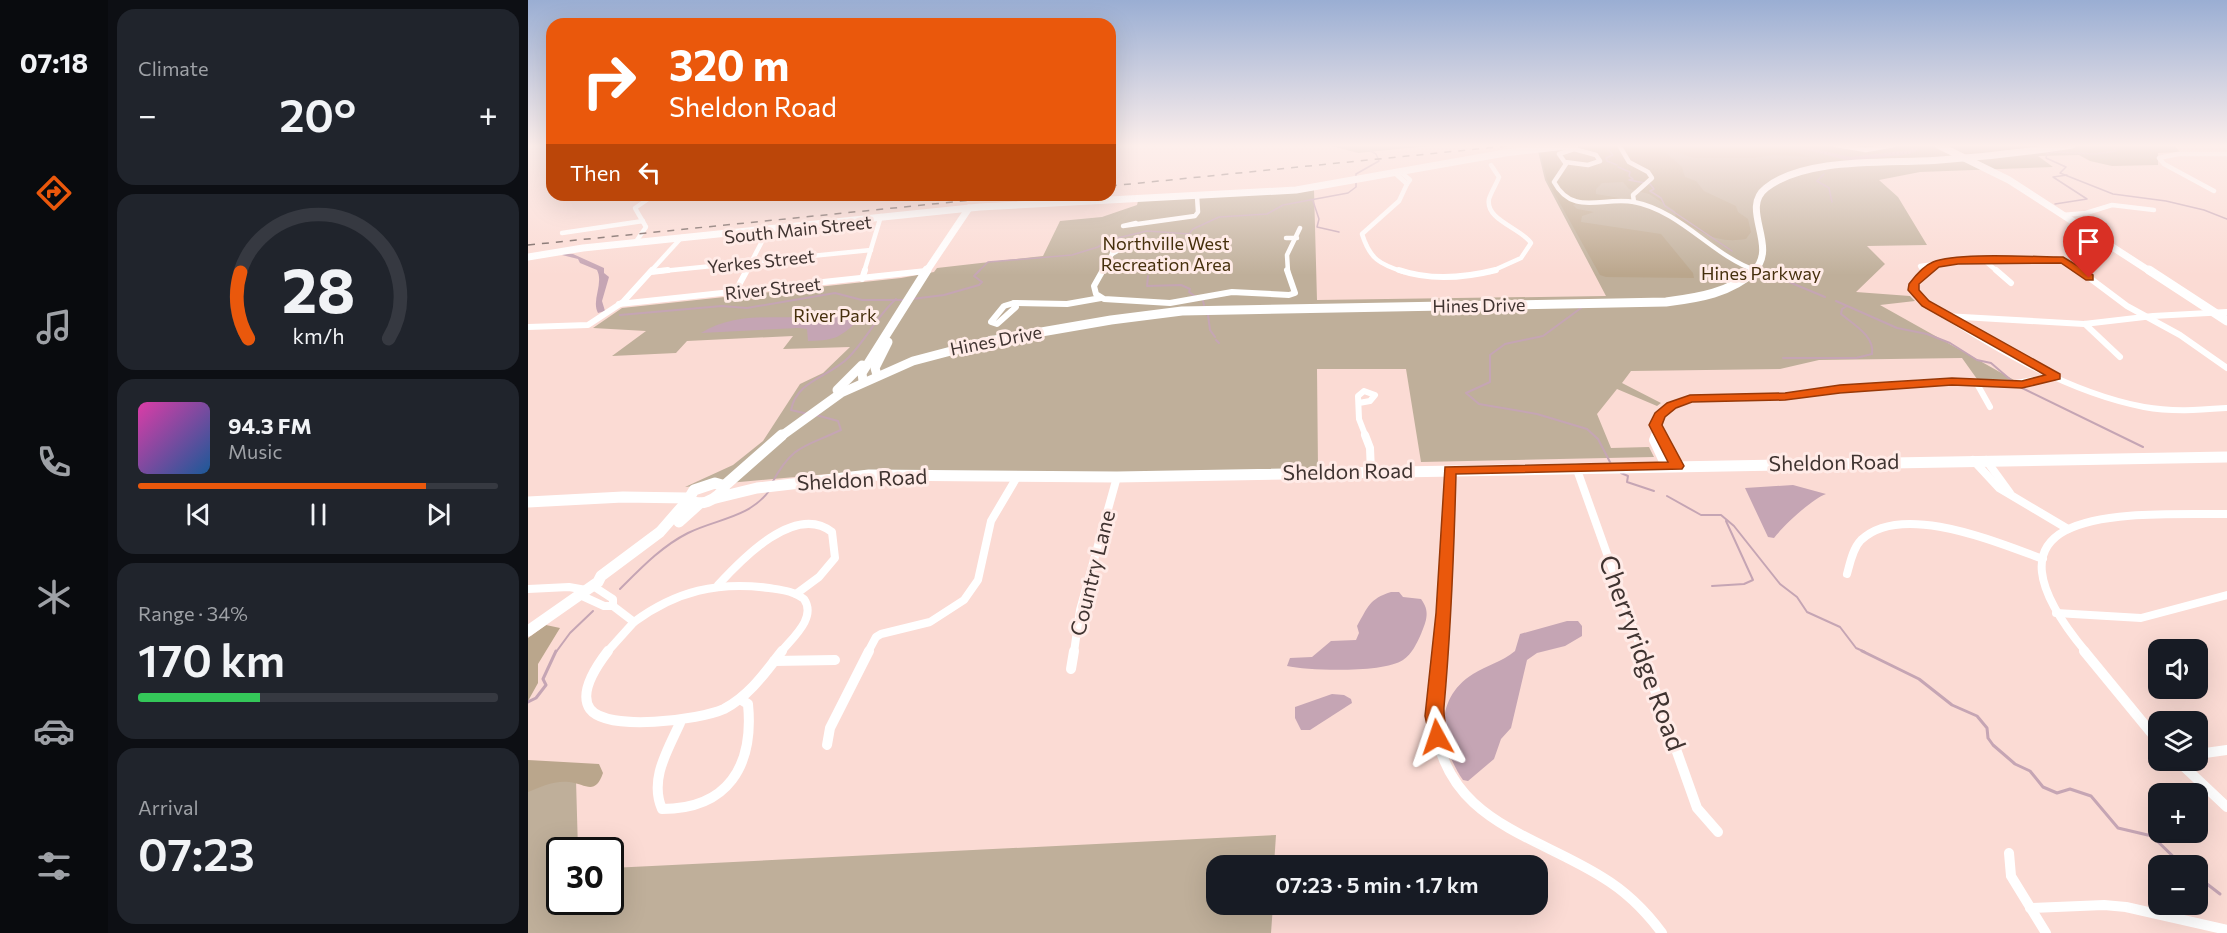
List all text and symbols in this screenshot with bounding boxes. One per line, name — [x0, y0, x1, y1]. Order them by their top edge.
text: 320 m — [669, 38, 789, 90]
icon: right — [570, 42, 648, 120]
text: 07:18 — [20, 46, 88, 79]
text: Climate — [138, 56, 208, 80]
text: 20° — [279, 86, 356, 141]
text: Sheldon Road — [669, 90, 837, 123]
text: − — [138, 93, 157, 134]
text: + — [479, 93, 498, 134]
icon: left — [633, 156, 666, 189]
text: Then — [570, 159, 621, 186]
icon: directions — [33, 172, 75, 214]
street label: South Main Street — [723, 210, 873, 248]
pin — [2063, 216, 2114, 278]
icon: arrive — [2072, 225, 2105, 258]
park label: Northville West Recreation Area — [1101, 232, 1231, 275]
street label: Yerkes Street — [706, 244, 816, 278]
text: 28 — [281, 250, 355, 326]
park label: Hines Parkway — [1701, 262, 1821, 284]
street label: River Street — [724, 272, 822, 304]
street label: Hines Drive — [1432, 293, 1526, 317]
park label: River Park — [793, 304, 877, 326]
icon: music — [33, 306, 75, 348]
street label: Hines Drive — [948, 320, 1044, 360]
text: km/h — [292, 322, 344, 348]
text: 94.3 FM — [228, 412, 312, 439]
text: Music — [228, 439, 282, 463]
icon: phone — [33, 441, 75, 483]
street label: Sheldon Road — [1768, 448, 1899, 475]
street label: Sheldon Road — [1282, 457, 1413, 484]
street label: Sheldon Road — [796, 463, 928, 494]
icon: previous — [182, 498, 215, 531]
icon: pause — [302, 498, 335, 531]
icon: next — [422, 498, 455, 531]
street label: Country Lane — [1064, 507, 1119, 638]
street label: Cherryridge Road — [1594, 550, 1693, 755]
icon: climate — [33, 576, 75, 618]
text: Range · 34% — [138, 601, 248, 625]
text: 170 km — [138, 631, 285, 686]
map controls — [2148, 639, 2208, 915]
button: sound — [2148, 639, 2208, 699]
position arrow — [1405, 705, 1469, 769]
icon: car — [33, 710, 75, 752]
button: layers — [2148, 711, 2208, 771]
button: + — [2148, 783, 2208, 843]
text: Arrival — [138, 795, 199, 819]
text: 07:23 — [138, 825, 255, 880]
speed limit sign: 30 — [546, 837, 624, 915]
icon: filters — [33, 845, 75, 887]
button: − — [2148, 855, 2208, 915]
text: 07:23 · 5 min · 1.7 km — [1276, 871, 1478, 898]

